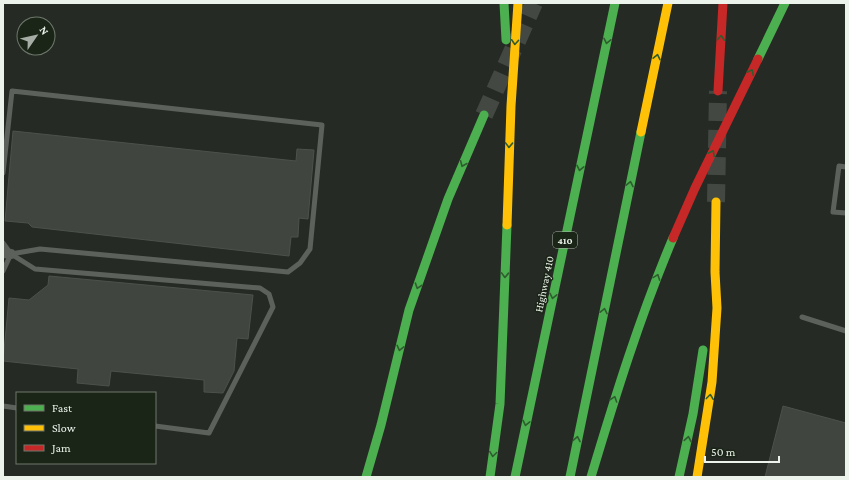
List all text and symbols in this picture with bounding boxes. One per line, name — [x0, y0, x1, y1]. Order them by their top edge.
north arrow — [16, 16, 56, 56]
text: N — [37, 24, 52, 37]
one-way arrow — [716, 35, 725, 41]
one-way arrow — [604, 38, 612, 44]
one-way arrow — [511, 39, 520, 45]
one-way arrow — [652, 54, 661, 60]
one-way arrow — [746, 69, 754, 77]
one-way arrow — [505, 142, 513, 148]
one-way arrow — [707, 150, 715, 157]
one-way arrow — [459, 160, 467, 167]
one-way arrow — [577, 165, 585, 171]
one-way arrow — [626, 181, 634, 187]
road number: 410 — [553, 232, 577, 248]
street label: Highway 410 — [532, 255, 557, 313]
one-way arrow — [500, 272, 509, 278]
one-way arrow — [653, 273, 661, 280]
one-way arrow — [414, 282, 422, 289]
one-way arrow — [550, 292, 558, 299]
one-way arrow — [599, 308, 607, 315]
one-way arrow — [396, 344, 405, 351]
legend — [16, 392, 156, 464]
one-way arrow — [705, 394, 714, 400]
one-way arrow — [610, 396, 618, 403]
text: Fast — [52, 401, 73, 415]
one-way arrow — [523, 420, 531, 426]
text: Slow — [52, 421, 76, 435]
one-way arrow — [572, 436, 581, 442]
one-way arrow — [684, 436, 692, 442]
scale bar — [705, 438, 779, 464]
text: Jam — [51, 441, 71, 455]
text: 50 m — [711, 445, 736, 459]
one-way arrow — [489, 451, 498, 457]

